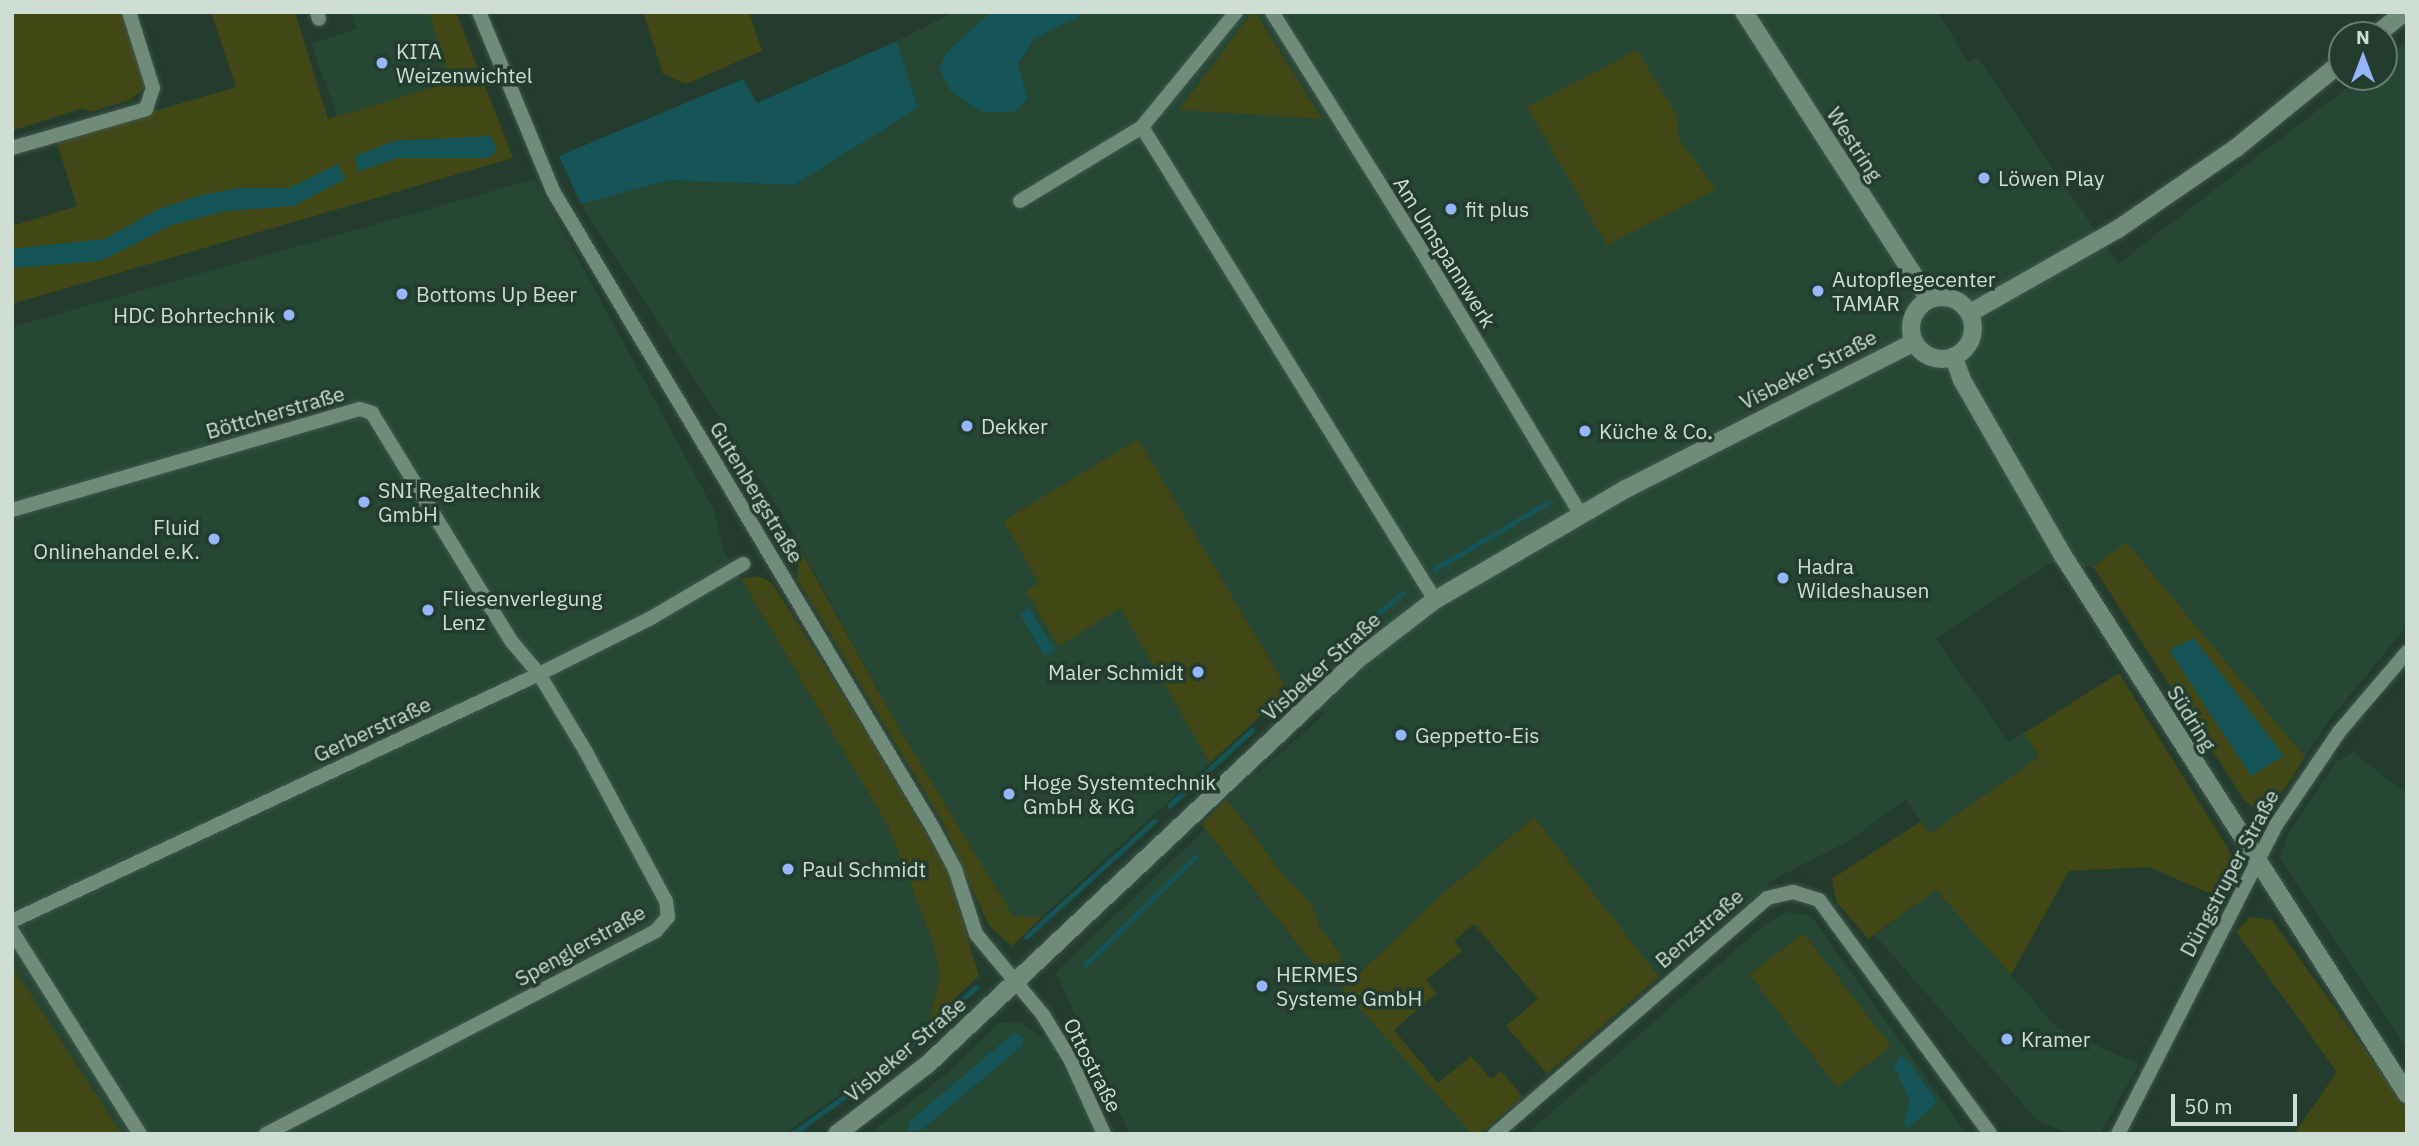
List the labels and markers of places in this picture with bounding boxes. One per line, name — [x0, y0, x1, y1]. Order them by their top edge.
place label: KITA Weizenwichtel — [396, 38, 532, 88]
marker: KITA Weizenwichtel — [374, 55, 390, 71]
place label: Löwen Play — [1998, 165, 2104, 191]
marker: Löwen Play — [1976, 170, 1992, 186]
place label: fit plus — [1465, 196, 1529, 222]
marker: fit plus — [1443, 201, 1459, 217]
place label: Autopflegecenter TAMAR — [1832, 266, 1995, 316]
place label: Bottoms Up Beer — [416, 281, 577, 307]
marker: Autopflegecenter TAMAR — [1810, 283, 1826, 299]
marker: Bottoms Up Beer — [394, 286, 410, 302]
place label: HDC Bohrtechnik — [113, 302, 275, 328]
marker: HDC Bohrtechnik — [281, 307, 297, 323]
place label: Dekker — [981, 413, 1048, 439]
marker: Dekker — [959, 418, 975, 434]
place label: Küche & Co. — [1599, 418, 1713, 444]
marker: Küche & Co. — [1577, 423, 1593, 439]
place label: SNI Regaltechnik GmbH — [378, 477, 540, 527]
marker: SNI Regaltechnik GmbH — [356, 494, 372, 510]
place label: Fluid Onlinehandel e.K. — [33, 514, 200, 564]
marker: Fluid Onlinehandel e.K. — [206, 531, 222, 547]
place label: Hadra Wildeshausen — [1797, 553, 1929, 603]
marker: Hadra Wildeshausen — [1775, 570, 1791, 586]
place label: Fliesenverlegung Lenz — [442, 585, 602, 635]
marker: Fliesenverlegung Lenz — [420, 602, 436, 618]
place label: Maler Schmidt — [1048, 659, 1184, 685]
marker: Maler Schmidt — [1190, 664, 1206, 680]
place label: Geppetto-Eis — [1415, 722, 1540, 748]
marker: Geppetto-Eis — [1393, 727, 1409, 743]
place label: Hoge Systemtechnik GmbH & KG — [1023, 769, 1216, 819]
marker: Hoge Systemtechnik GmbH & KG — [1001, 786, 1017, 802]
place label: Paul Schmidt — [802, 856, 926, 882]
marker: Paul Schmidt — [780, 861, 796, 877]
place label: HERMES Systeme GmbH — [1276, 961, 1422, 1011]
marker: HERMES Systeme GmbH — [1254, 978, 1270, 994]
place label: Kramer — [2021, 1026, 2091, 1052]
marker: Kramer — [1999, 1031, 2015, 1047]

